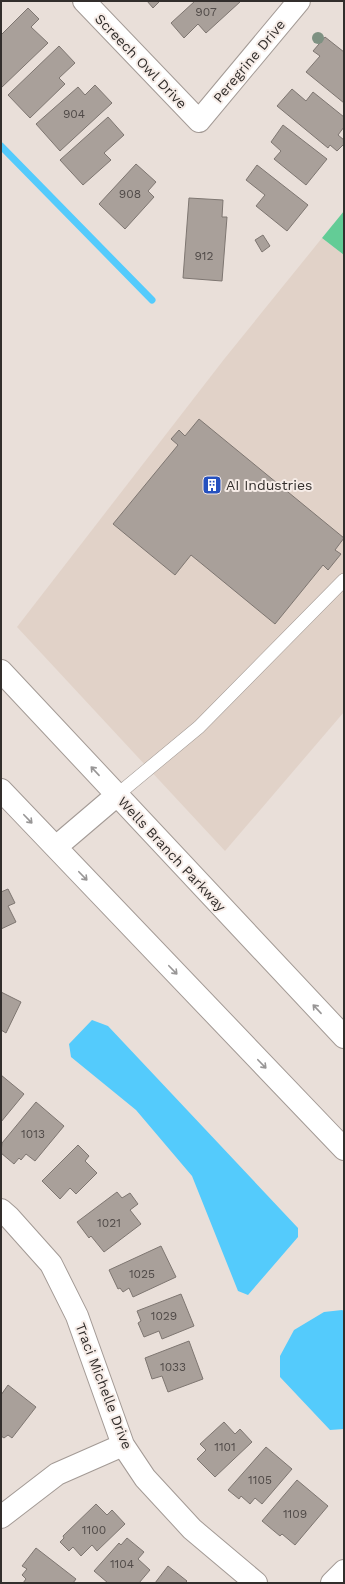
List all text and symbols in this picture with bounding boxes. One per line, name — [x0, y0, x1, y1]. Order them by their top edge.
house number: 907 — [195, 5, 217, 19]
street label: Screech Owl Drive — [92, 10, 190, 112]
street label: Peregrine Drive — [210, 16, 288, 106]
house number: 904 — [63, 107, 85, 121]
house number: 908 — [119, 187, 141, 201]
house number: 912 — [194, 249, 214, 263]
building icon: AI Industries — [201, 474, 223, 496]
place label: AI Industries — [226, 477, 312, 493]
one-way arrow — [90, 766, 99, 776]
street label: Wells Branch Parkway — [115, 793, 230, 915]
one-way arrow — [23, 813, 32, 823]
one-way arrow — [78, 871, 87, 881]
one-way arrow — [168, 965, 177, 975]
one-way arrow — [313, 1004, 322, 1014]
one-way arrow — [258, 1058, 267, 1069]
house number: 1013 — [21, 1127, 45, 1141]
house number: 1021 — [97, 1216, 121, 1230]
house number: 1025 — [129, 1267, 155, 1281]
house number: 1029 — [151, 1309, 177, 1323]
street label: Traci Michelle Drive — [73, 1321, 135, 1451]
house number: 1033 — [160, 1360, 186, 1374]
house number: 1101 — [214, 1440, 236, 1454]
house number: 1105 — [248, 1473, 272, 1487]
house number: 1109 — [283, 1507, 307, 1521]
house number: 1100 — [82, 1523, 106, 1537]
house number: 1104 — [110, 1557, 134, 1571]

